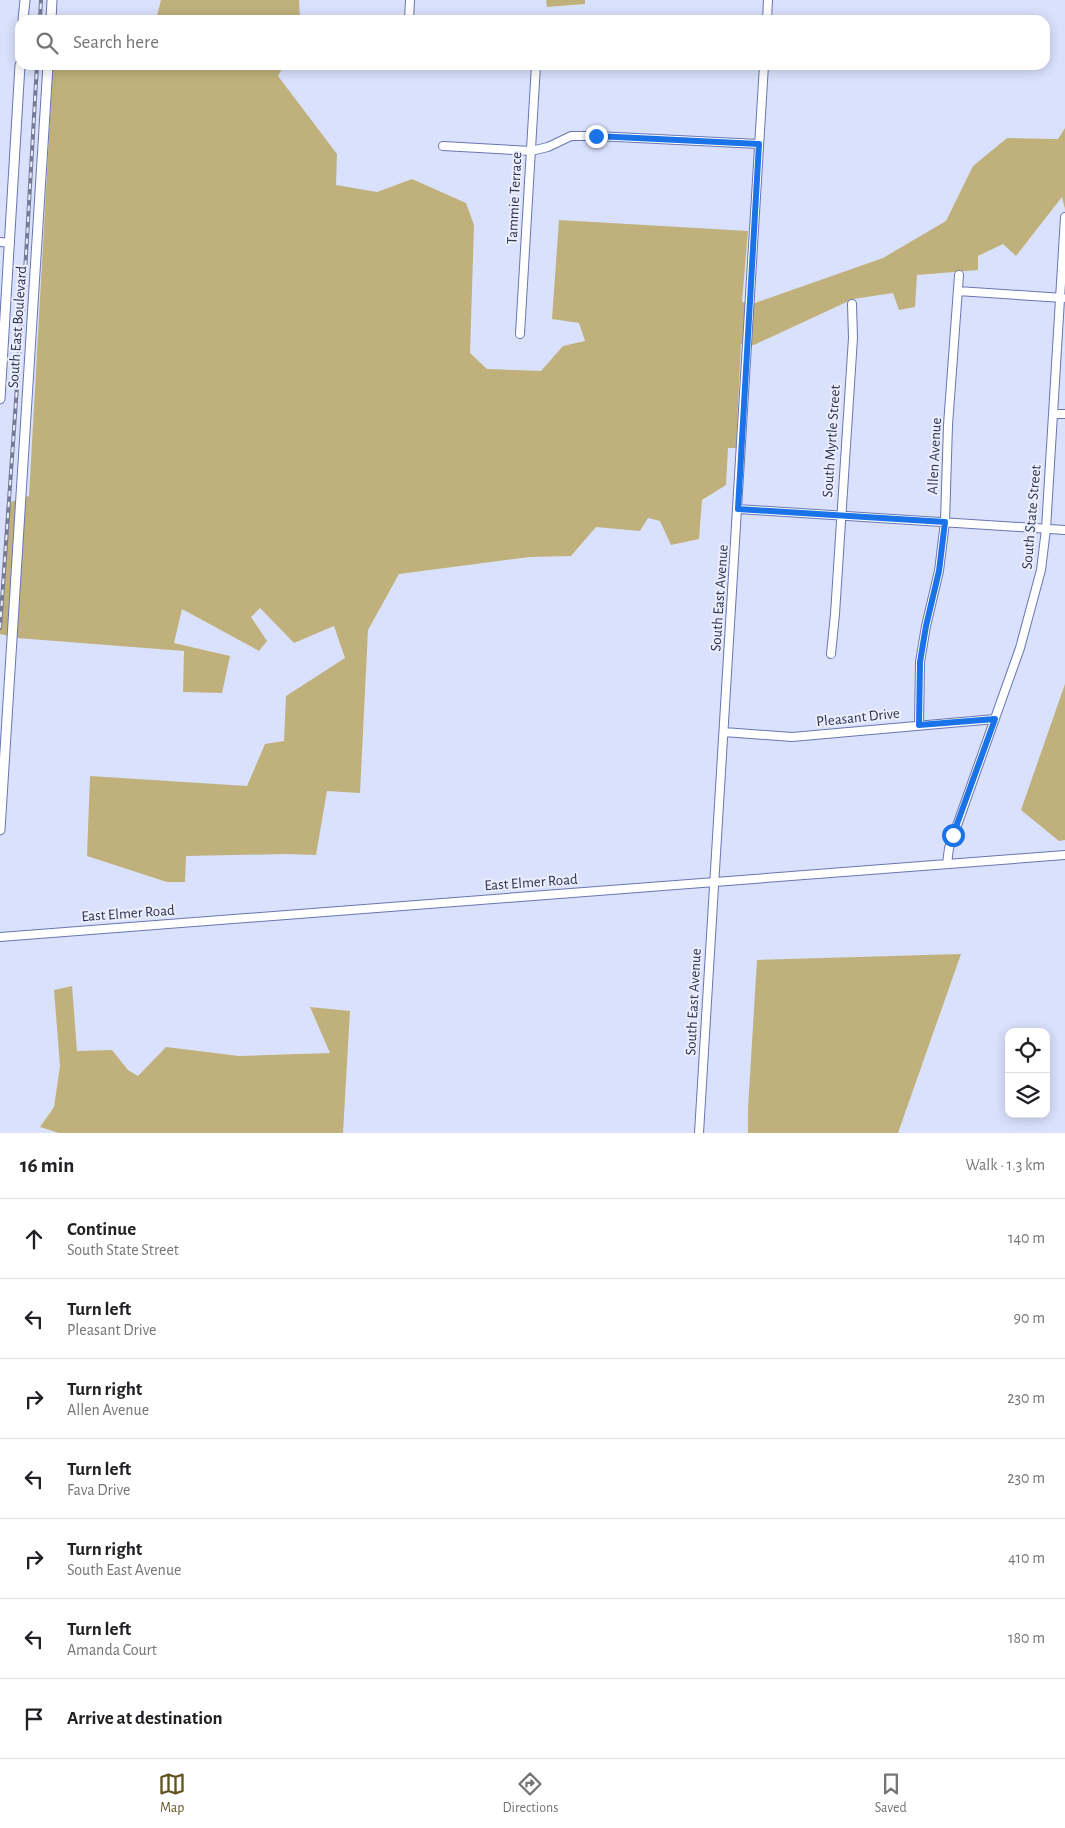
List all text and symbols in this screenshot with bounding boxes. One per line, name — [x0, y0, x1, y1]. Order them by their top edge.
search box — [15, 15, 1050, 70]
icon: search — [33, 29, 61, 57]
text: Search here — [73, 33, 159, 52]
route end — [585, 125, 608, 148]
street label: Tammie Terrace — [505, 151, 524, 245]
street label: South East Boulevard — [6, 265, 29, 389]
street label: South Myrtle Street — [820, 384, 843, 498]
street label: Allen Avenue — [925, 417, 944, 495]
street label: South State Street — [1019, 464, 1044, 570]
street label: South East Avenue — [708, 544, 731, 652]
street label: Pleasant Drive — [816, 706, 901, 729]
route start — [942, 824, 965, 847]
street label: East Elmer Road — [484, 872, 578, 893]
street label: East Elmer Road — [81, 903, 175, 924]
street label: South East Avenue — [683, 948, 704, 1056]
map controls — [1005, 1028, 1050, 1118]
button: locate — [1005, 1028, 1050, 1073]
button: layers — [1005, 1073, 1050, 1118]
text: 16 min — [20, 1155, 74, 1176]
text: Walk · 1.3 km — [965, 1157, 1045, 1173]
text: Continue — [67, 1220, 136, 1239]
icon: ahead — [20, 1225, 48, 1253]
text: 140 m — [1008, 1230, 1045, 1246]
text: South State Street — [67, 1242, 179, 1258]
text: Turn left — [67, 1300, 131, 1319]
icon: left — [20, 1305, 48, 1333]
text: 90 m — [1014, 1310, 1045, 1326]
text: Pleasant Drive — [67, 1322, 156, 1338]
text: Turn right — [67, 1380, 142, 1399]
icon: right — [20, 1385, 48, 1413]
text: 230 m — [1007, 1390, 1045, 1406]
text: Allen Avenue — [67, 1402, 149, 1418]
text: Turn left — [67, 1460, 131, 1479]
icon: left — [20, 1465, 48, 1493]
text: 230 m — [1007, 1470, 1045, 1486]
text: Fava Drive — [67, 1482, 131, 1498]
text: Turn right — [67, 1540, 142, 1559]
icon: right — [20, 1545, 48, 1573]
text: 410 m — [1008, 1550, 1045, 1566]
text: South East Avenue — [67, 1562, 181, 1578]
text: Turn left — [67, 1620, 131, 1639]
icon: left — [20, 1625, 48, 1653]
text: 180 m — [1008, 1630, 1045, 1646]
text: Amanda Court — [67, 1642, 157, 1658]
icon: arrive — [20, 1705, 48, 1733]
text: Arrive at destination — [67, 1709, 223, 1728]
tab: Map — [158, 1770, 186, 1817]
tab: Directions — [503, 1770, 558, 1817]
tab: Saved — [875, 1770, 907, 1817]

